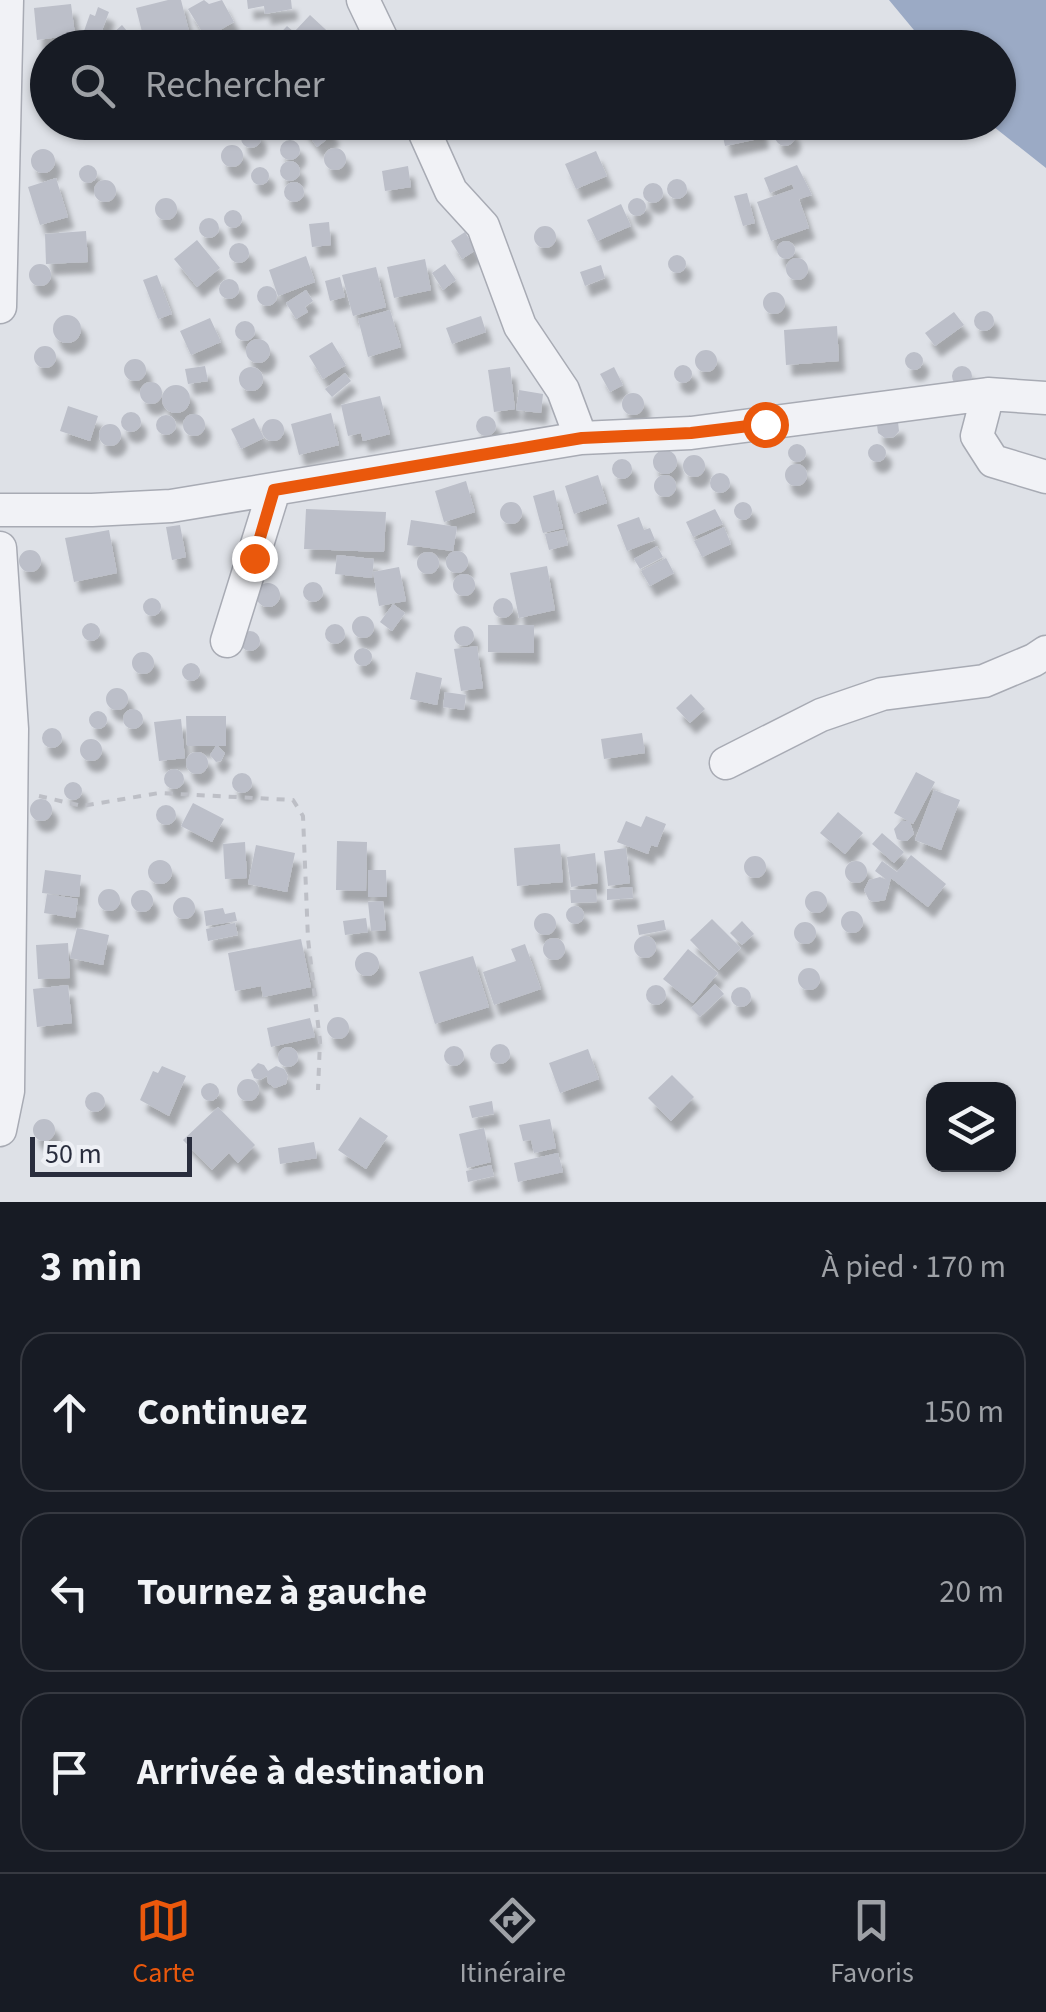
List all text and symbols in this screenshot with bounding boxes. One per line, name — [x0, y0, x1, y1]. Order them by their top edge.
search box — [30, 30, 1016, 140]
icon: search — [65, 58, 120, 113]
text: Rechercher — [145, 58, 325, 112]
route start — [743, 402, 789, 448]
route end — [232, 536, 278, 582]
map controls — [926, 1082, 1016, 1172]
button: layers — [926, 1082, 1016, 1172]
scale bar — [30, 1132, 192, 1176]
text: 50 m — [45, 1134, 102, 1174]
text: 3 min — [40, 1237, 142, 1297]
text: À pied · 170 m — [822, 1244, 1006, 1290]
icon: ahead — [42, 1385, 97, 1440]
text: Continuez — [137, 1385, 307, 1439]
text: 150 m — [923, 1389, 1004, 1435]
icon: left — [42, 1565, 97, 1620]
text: Tournez à gauche — [137, 1565, 427, 1619]
text: 20 m — [939, 1569, 1004, 1615]
icon: arrive — [42, 1745, 97, 1800]
text: Arrivée à destination — [137, 1745, 485, 1799]
tab: Carte — [132, 1893, 195, 1993]
tab: Itinéraire — [459, 1893, 566, 1993]
tab: Favoris — [830, 1893, 914, 1993]

